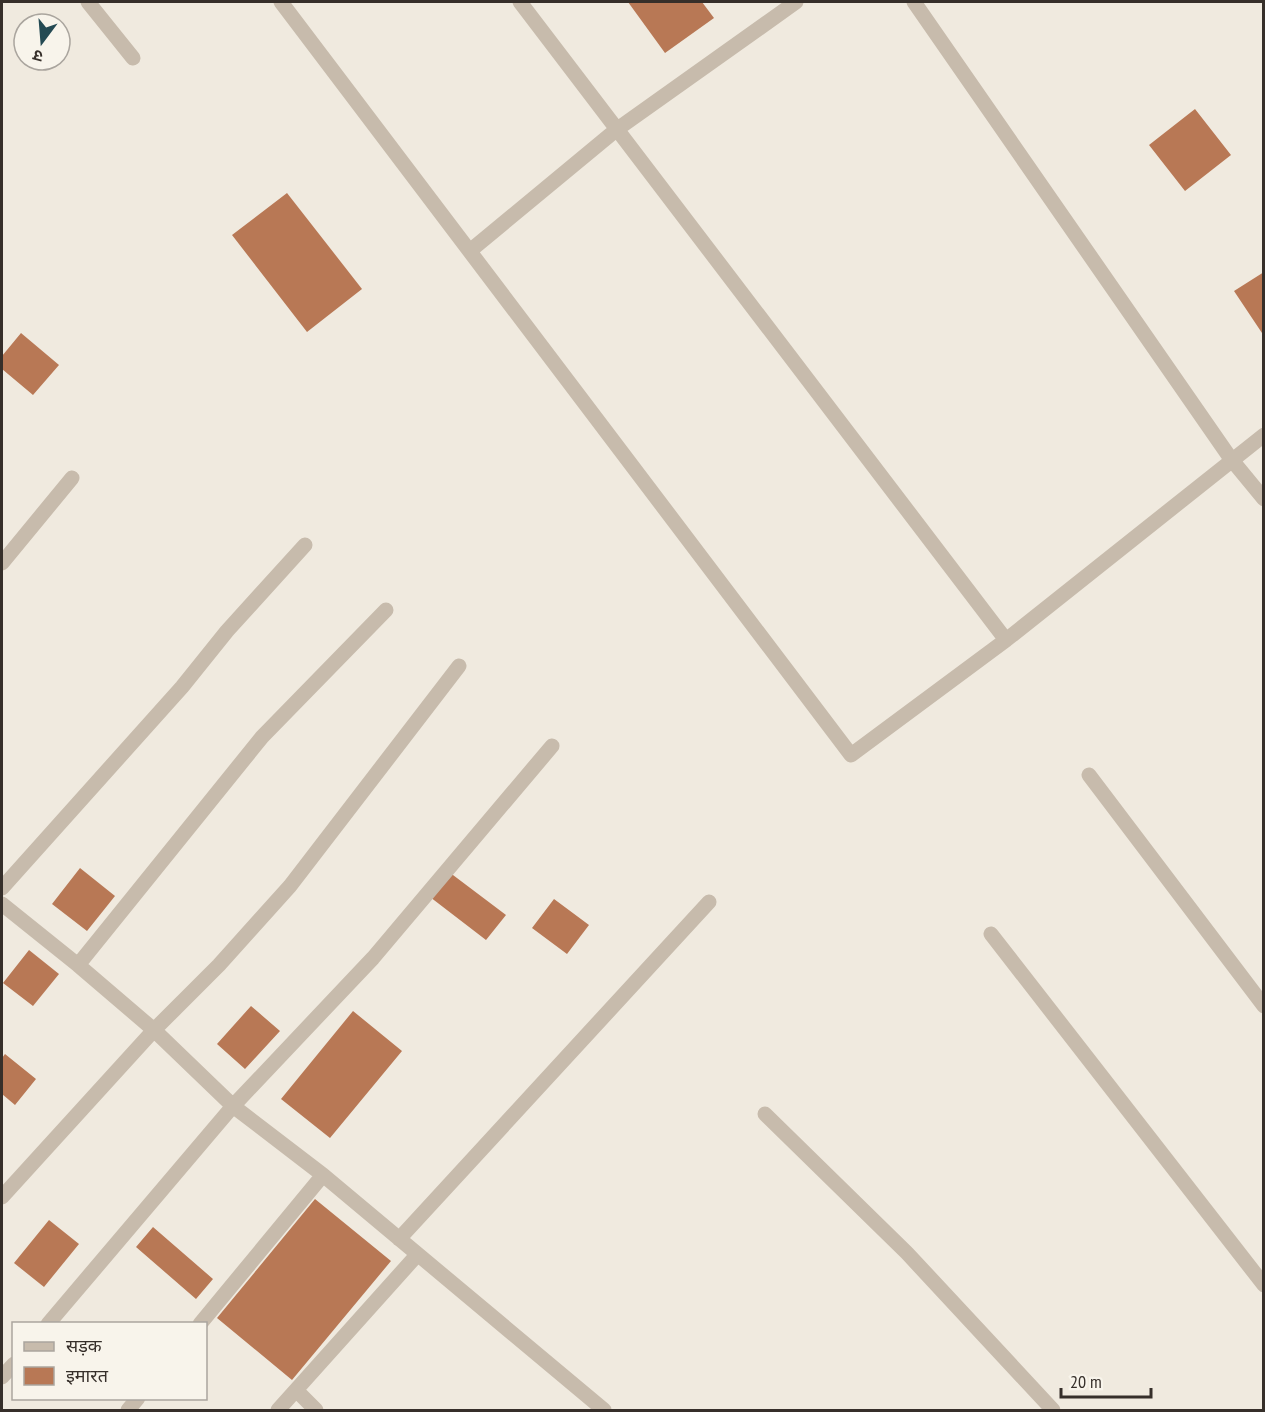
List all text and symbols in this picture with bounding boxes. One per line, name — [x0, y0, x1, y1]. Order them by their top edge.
north arrow — [12, 12, 72, 72]
text: उ — [30, 45, 45, 67]
legend — [12, 1322, 207, 1400]
text: सड़क — [66, 1334, 103, 1357]
scale bar — [1061, 1361, 1151, 1399]
text: इमारत — [66, 1364, 109, 1387]
text: 20 m — [1070, 1370, 1102, 1393]

